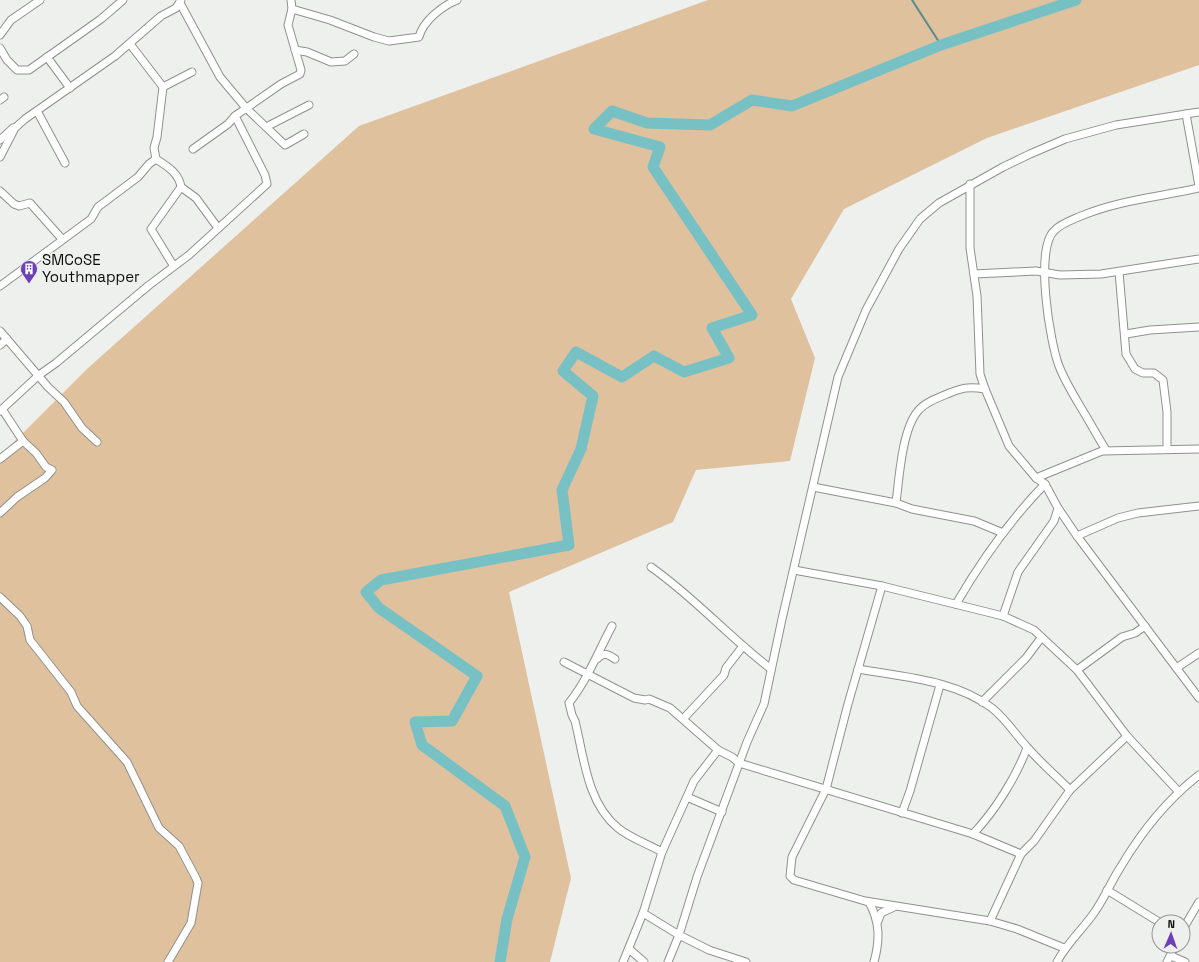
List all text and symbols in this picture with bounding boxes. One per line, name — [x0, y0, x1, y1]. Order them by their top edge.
place label: SMCoSE Youthmapper — [42, 250, 140, 286]
building icon: SMCoSE Youthmapper — [19, 259, 39, 284]
north arrow — [1151, 914, 1191, 954]
text: N — [1167, 917, 1175, 931]

